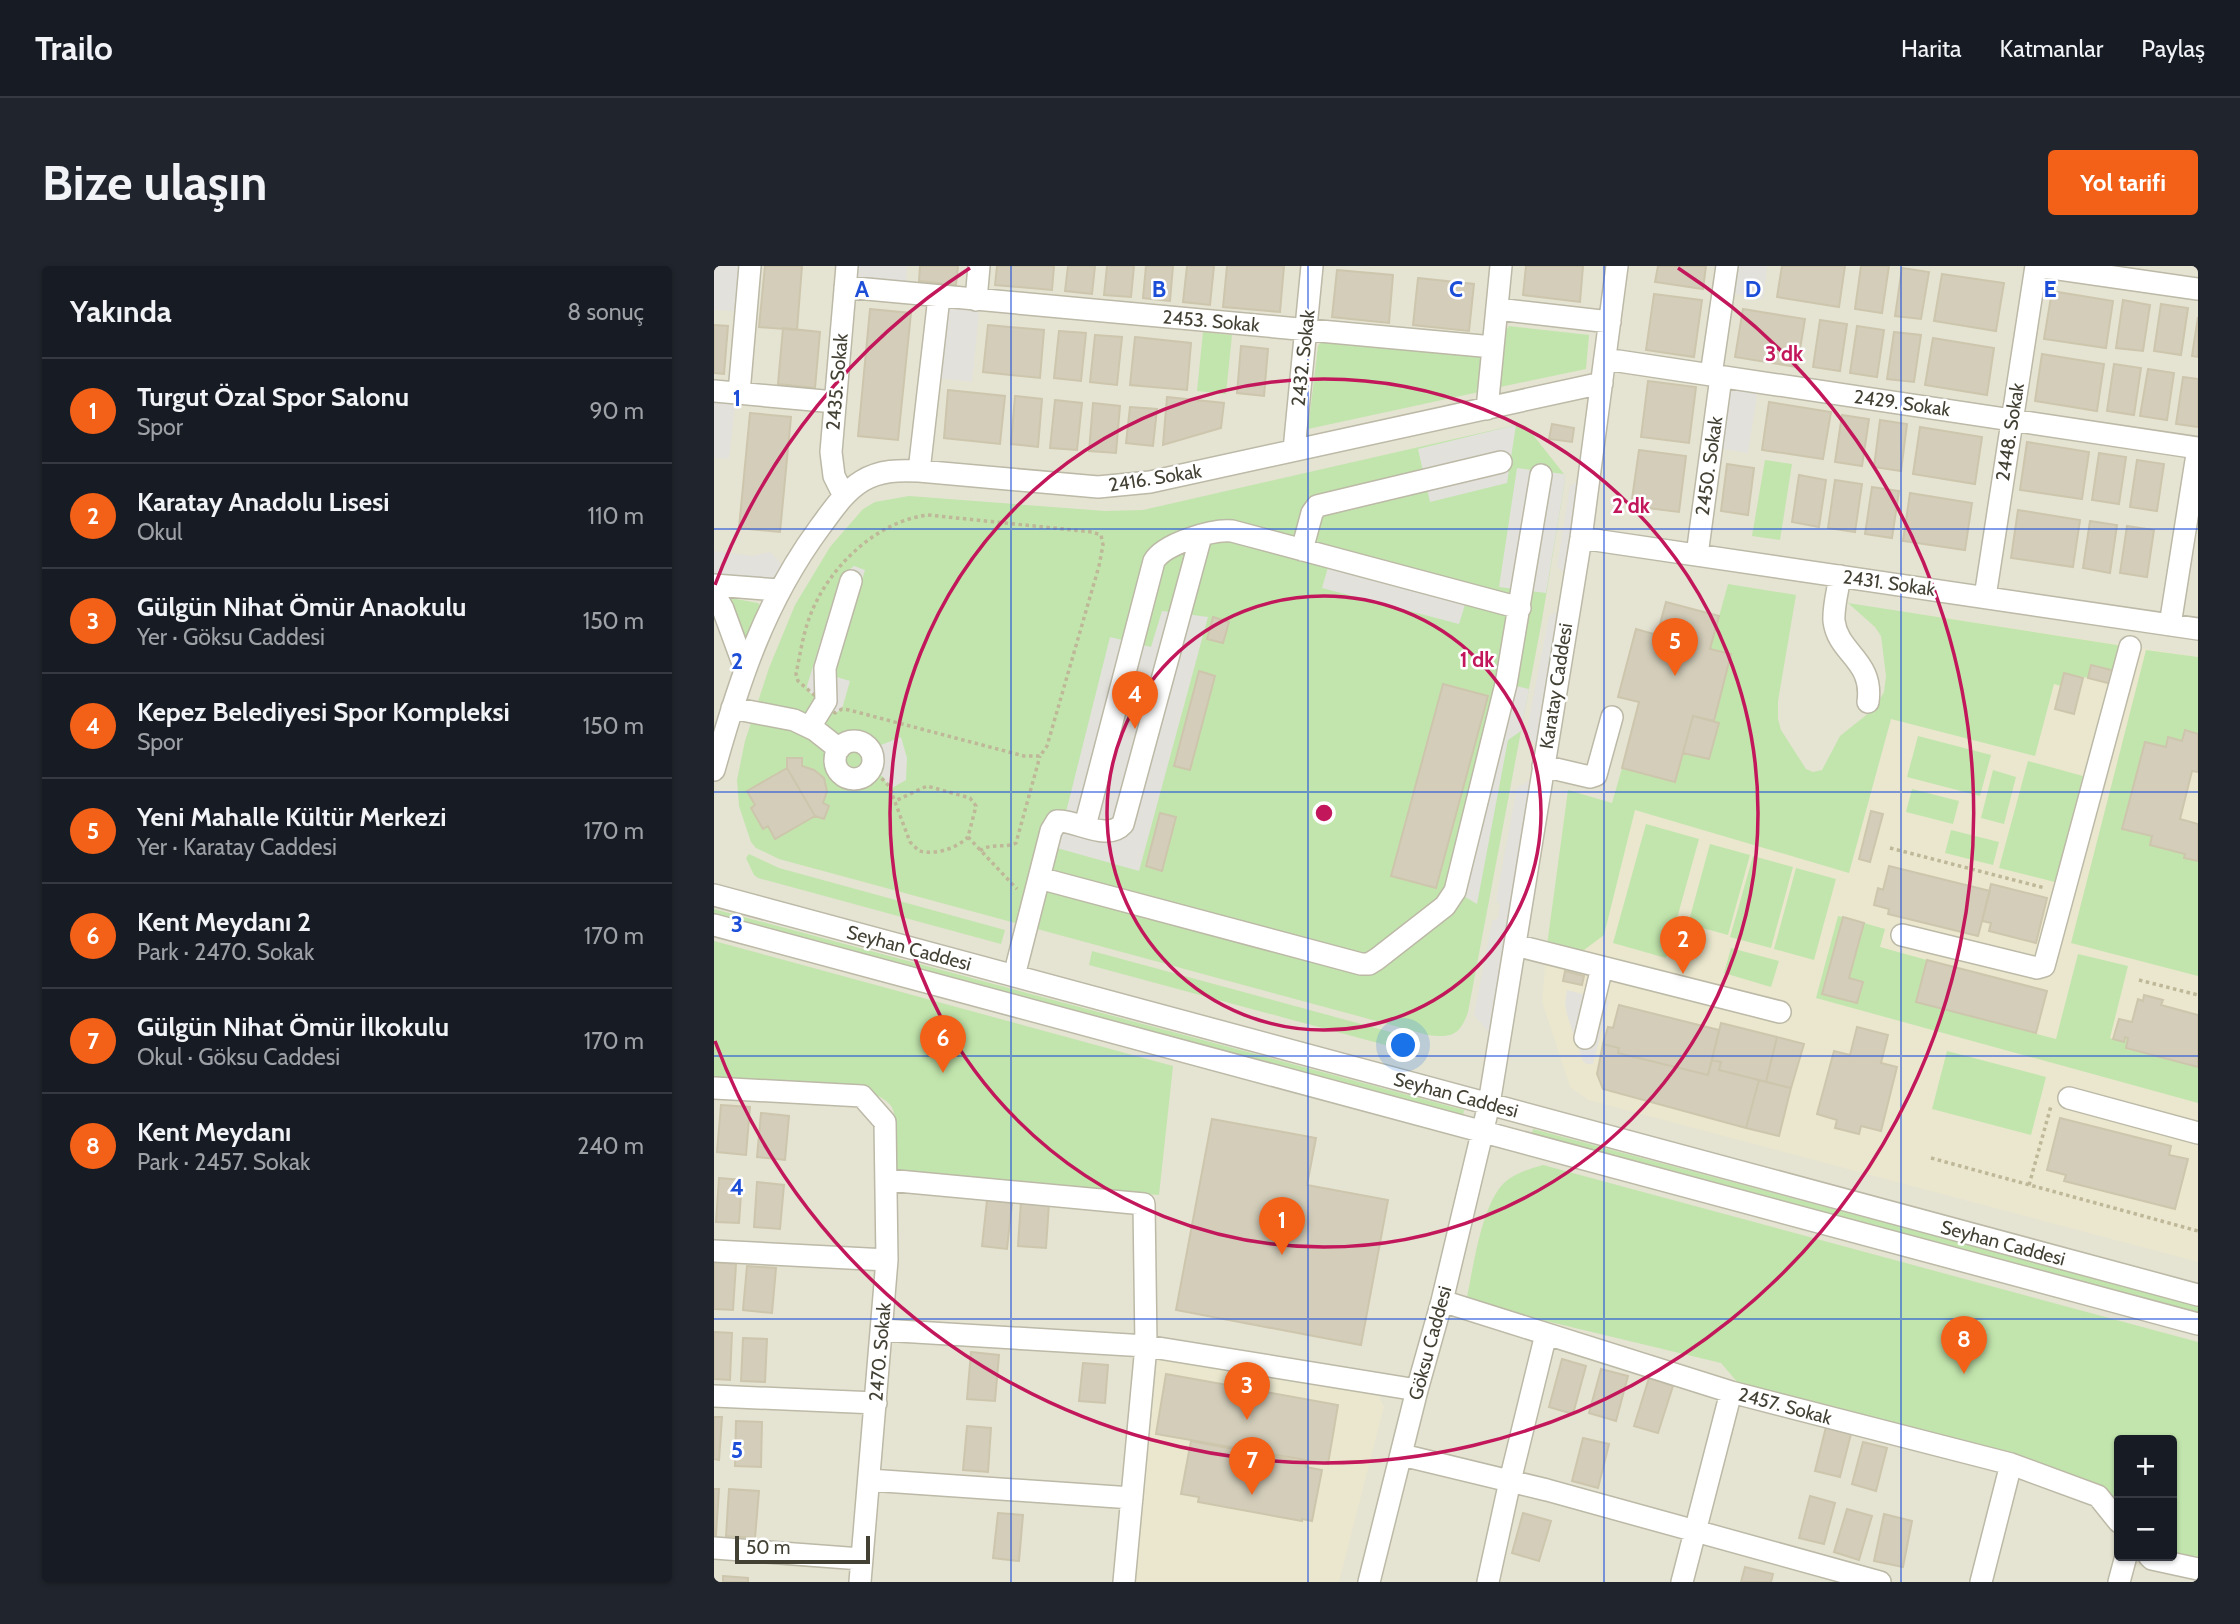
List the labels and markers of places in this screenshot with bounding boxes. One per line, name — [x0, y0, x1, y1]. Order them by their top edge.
pin: 5 — [1652, 618, 1698, 676]
pin: 4 — [1112, 671, 1158, 729]
centre of rings — [1312, 801, 1336, 825]
pin: 2 — [1660, 916, 1706, 974]
pin: 6 — [920, 1015, 966, 1073]
pin: 1 — [1259, 1197, 1305, 1255]
pin: 8 — [1941, 1316, 1987, 1374]
pin: 3 — [1224, 1362, 1270, 1420]
pin: 7 — [1229, 1437, 1275, 1495]

